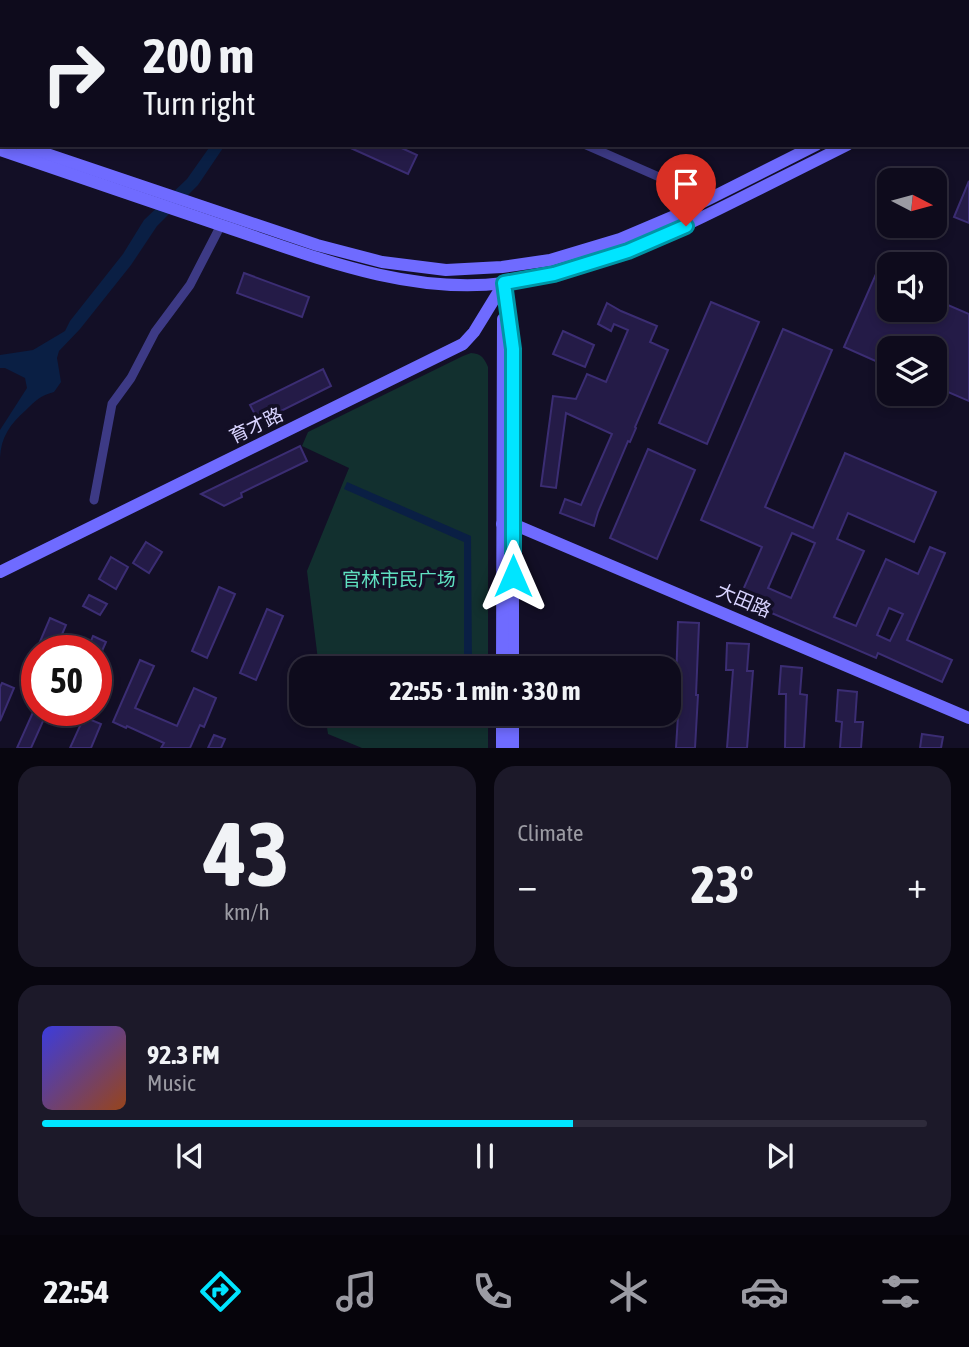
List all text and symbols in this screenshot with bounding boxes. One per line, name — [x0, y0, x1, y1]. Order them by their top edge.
text: 200 m — [143, 27, 254, 83]
icon: right — [28, 28, 119, 119]
text: Turn right — [143, 85, 256, 122]
pin — [656, 154, 716, 226]
icon: arrive — [667, 165, 705, 203]
north arrow — [877, 168, 947, 238]
map controls — [877, 168, 947, 406]
button: sound — [877, 252, 947, 322]
button: layers — [877, 336, 947, 406]
street label: 育才路 — [226, 403, 286, 447]
position arrow — [476, 539, 550, 613]
park label: 官林市民广场 — [342, 568, 456, 590]
street label: 大田路 — [713, 579, 775, 621]
speed limit sign: 50 — [21, 635, 112, 726]
text: 22:55 · 1 min · 330 m — [390, 676, 580, 706]
text: 43 — [204, 801, 290, 905]
text: Climate — [518, 820, 583, 846]
text: 23° — [691, 854, 754, 914]
text: − — [518, 863, 537, 906]
text: + — [907, 863, 927, 906]
text: km/h — [224, 899, 270, 925]
text: 92.3 FM — [147, 1040, 220, 1070]
text: Music — [147, 1070, 195, 1096]
icon: previous — [171, 1137, 209, 1175]
icon: pause — [466, 1137, 504, 1175]
icon: next — [761, 1137, 799, 1175]
icon: directions — [196, 1267, 245, 1316]
icon: music — [332, 1267, 381, 1316]
icon: phone — [468, 1267, 517, 1316]
icon: climate — [604, 1267, 653, 1316]
icon: car — [740, 1267, 789, 1316]
icon: filters — [876, 1267, 925, 1316]
text: 22:54 — [44, 1273, 109, 1310]

